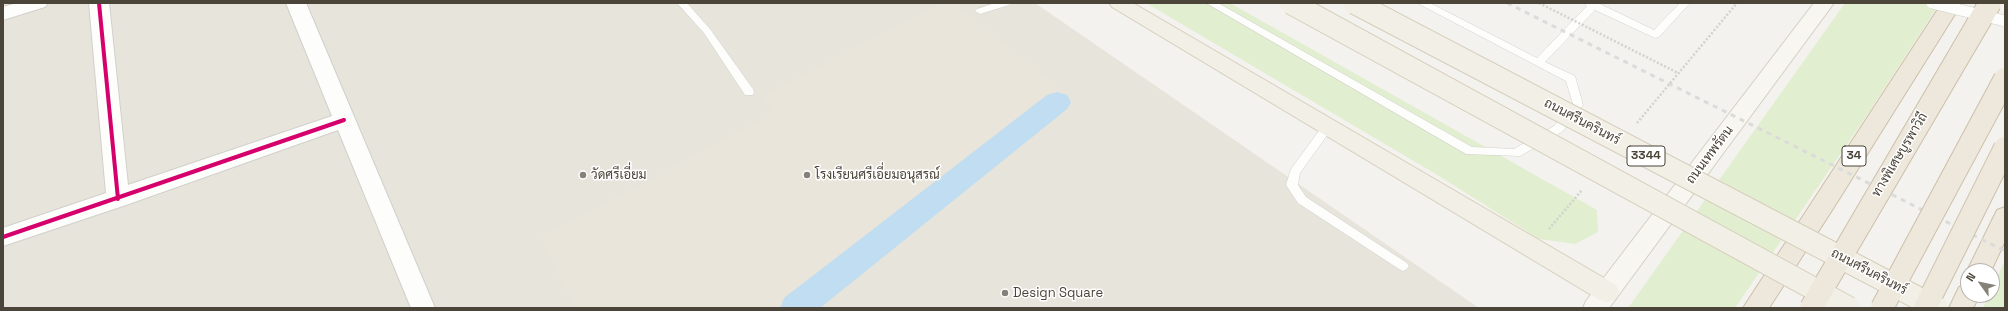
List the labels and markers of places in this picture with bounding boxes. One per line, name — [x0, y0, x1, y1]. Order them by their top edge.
place label: วัดศรีเอี่ยม — [591, 167, 647, 183]
place label: โรงเรียนศรีเอี่ยมอนุสรณ์ — [815, 167, 940, 183]
marker: วัดศรีเอี่ยม — [578, 170, 588, 180]
marker: โรงเรียนศรีเอี่ยมอนุสรณ์ — [802, 170, 812, 180]
place label: Design Square — [1013, 285, 1103, 301]
marker: Design Square — [1000, 288, 1010, 298]

